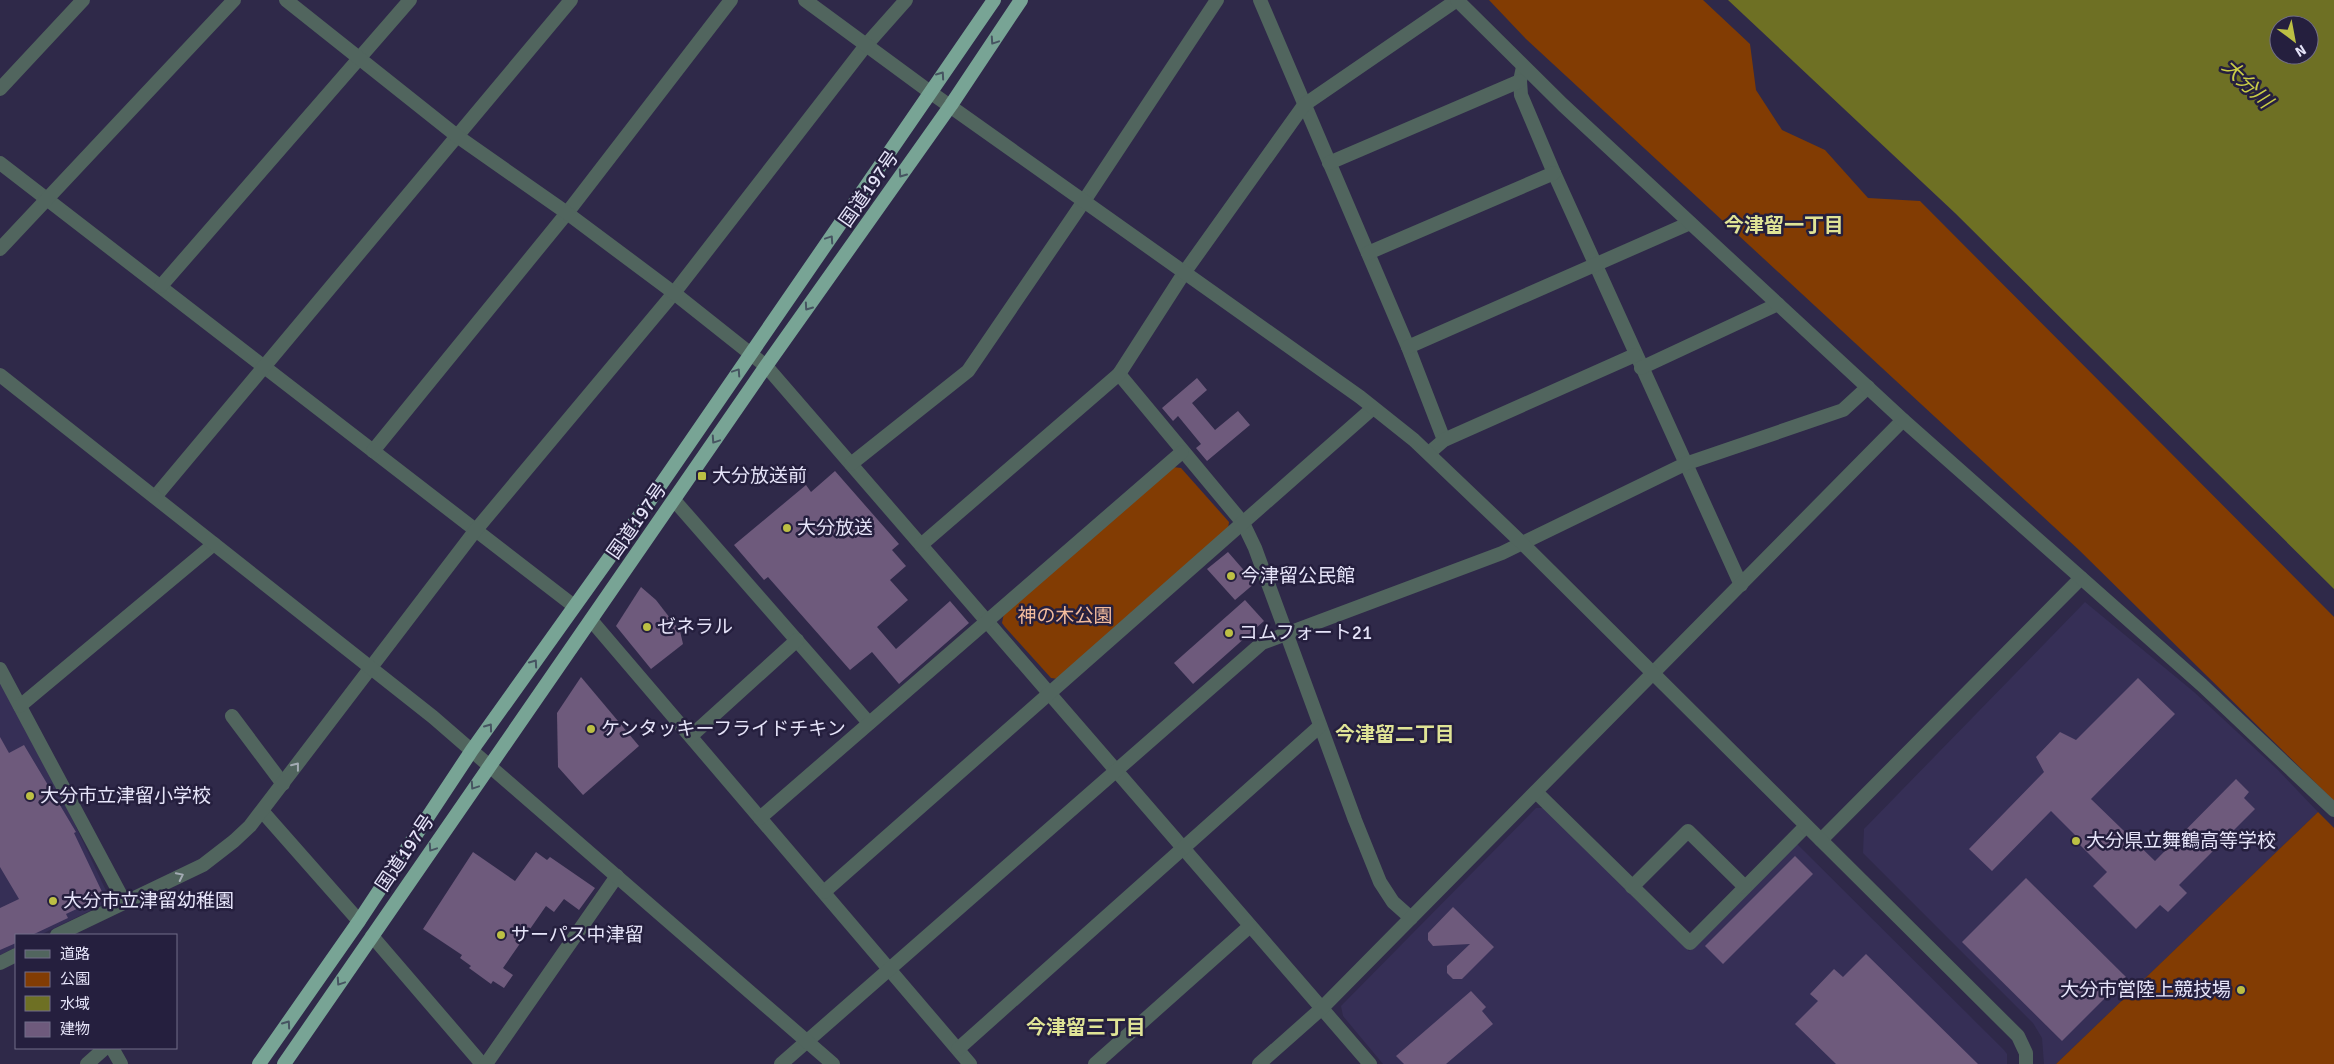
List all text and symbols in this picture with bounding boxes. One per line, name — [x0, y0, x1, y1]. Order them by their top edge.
north arrow — [2269, 15, 2319, 65]
one-way arrow — [991, 35, 1000, 44]
text: N — [2292, 41, 2309, 60]
water label: 大分川 — [2217, 54, 2279, 115]
one-way arrow — [935, 71, 944, 81]
street label: 国道197号 — [834, 146, 904, 232]
one-way arrow — [899, 168, 908, 178]
district label: 今津留一丁目 — [1724, 213, 1844, 238]
one-way arrow — [824, 235, 833, 244]
one-way arrow — [805, 301, 814, 311]
one-way arrow — [731, 368, 740, 378]
one-way arrow — [712, 434, 721, 444]
place label: 大分放送前 — [712, 464, 807, 488]
marker: 大分放送前 — [696, 470, 708, 482]
street label: 国道197号 — [602, 478, 672, 564]
place label: 大分放送 — [797, 516, 873, 540]
marker: 大分放送 — [781, 522, 793, 534]
place label: 今津留公民館 — [1241, 564, 1355, 588]
marker: 今津留公民館 — [1225, 570, 1237, 582]
park label: 神の木公園 — [1017, 604, 1113, 628]
place label: ゼネラル — [657, 615, 733, 639]
marker: ゼネラル — [641, 621, 653, 633]
place label: コムフォート21 — [1239, 621, 1372, 645]
marker: コムフォート21 — [1223, 627, 1235, 639]
one-way arrow — [528, 659, 537, 669]
place label: ケンタッキーフライドチキン — [601, 717, 846, 741]
district label: 今津留二丁目 — [1335, 722, 1455, 747]
one-way arrow — [483, 723, 492, 733]
marker: ケンタッキーフライドチキン — [585, 723, 597, 735]
one-way arrow — [291, 763, 300, 772]
one-way arrow — [471, 781, 480, 790]
place label: 大分市立津留小学校 — [40, 784, 211, 808]
marker: 大分市立津留小学校 — [24, 790, 36, 802]
street label: 国道197号 — [371, 810, 439, 896]
place label: 大分県立舞鶴高等学校 — [2086, 829, 2276, 853]
marker: 大分県立舞鶴高等学校 — [2070, 835, 2082, 847]
one-way arrow — [428, 843, 438, 852]
one-way arrow — [175, 872, 184, 882]
place label: 大分市立津留幼稚園 — [63, 889, 234, 913]
marker: 大分市立津留幼稚園 — [47, 895, 59, 907]
place label: サーパス中津留 — [511, 923, 644, 947]
marker: サーパス中津留 — [495, 929, 507, 941]
legend — [15, 934, 178, 1049]
text: 道路 — [60, 945, 90, 963]
text: 公園 — [60, 970, 90, 988]
one-way arrow — [337, 976, 346, 986]
place label: 大分市営陸上競技場 — [2060, 978, 2231, 1002]
marker: 大分市営陸上競技場 — [2235, 984, 2247, 996]
text: 水域 — [60, 995, 90, 1013]
district label: 今津留三丁目 — [1026, 1015, 1146, 1040]
text: 建物 — [60, 1020, 90, 1038]
one-way arrow — [281, 1020, 290, 1030]

